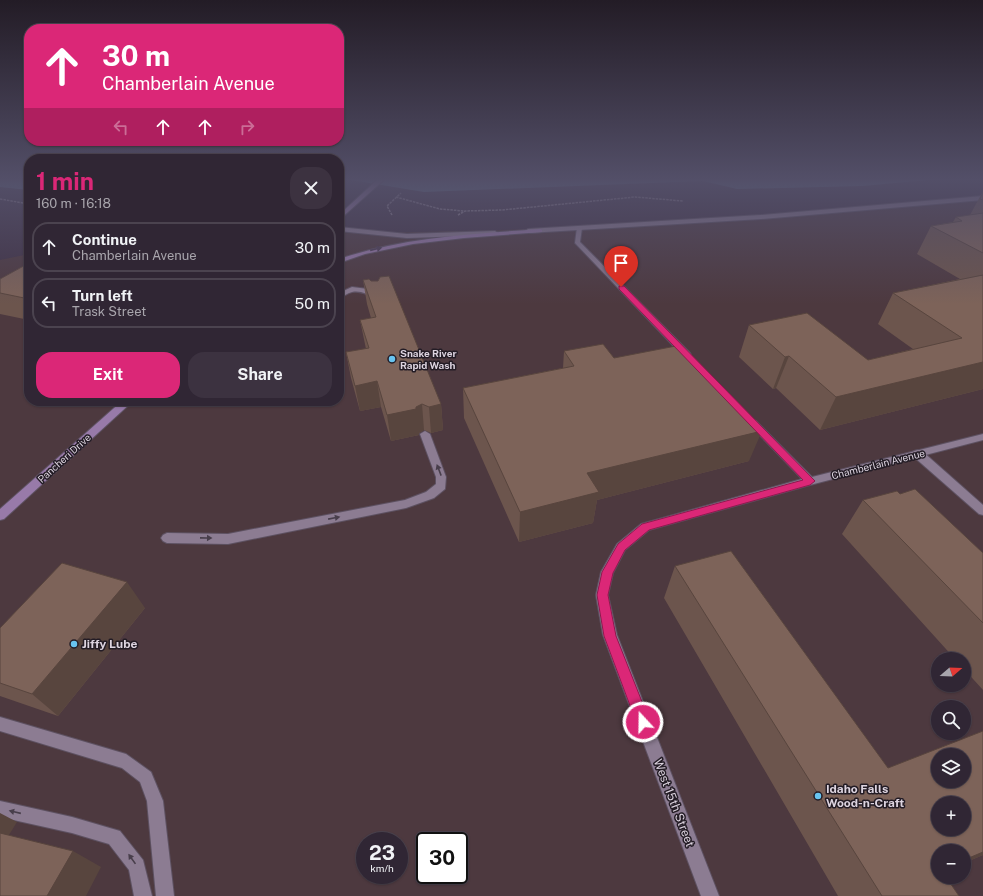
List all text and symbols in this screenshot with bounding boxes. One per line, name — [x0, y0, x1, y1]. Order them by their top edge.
text: 30 m — [102, 39, 170, 72]
icon: ahead — [36, 40, 88, 92]
text: Chamberlain Avenue — [102, 73, 275, 94]
icon: left — [110, 116, 132, 138]
icon: ahead — [152, 116, 174, 138]
icon: ahead — [194, 116, 216, 138]
icon: right — [236, 116, 258, 138]
text: 1 min — [36, 167, 94, 195]
button: close — [290, 167, 332, 209]
text: 160 m · 16:18 — [36, 196, 111, 211]
text: Continue — [72, 231, 137, 248]
icon: ahead — [38, 236, 60, 258]
text: 30 m — [295, 239, 330, 256]
one-way arrow — [370, 246, 382, 252]
pin — [604, 246, 638, 287]
text: Chamberlain Avenue — [72, 248, 197, 263]
icon: arrive — [610, 252, 632, 274]
text: Turn left — [72, 287, 133, 304]
icon: left — [38, 292, 60, 314]
text: 50 m — [295, 295, 330, 312]
text: Trask Street — [72, 304, 146, 319]
place label: Snake River Rapid Wash — [400, 347, 457, 371]
button: Exit — [36, 352, 180, 398]
button: Share — [188, 352, 332, 398]
marker: Snake River Rapid Wash — [387, 354, 397, 364]
street label: Pancheri Drive — [35, 431, 93, 485]
street label: Chamberlain Avenue — [830, 446, 926, 481]
one-way arrow — [435, 464, 441, 476]
one-way arrow — [327, 514, 340, 520]
one-way arrow — [200, 535, 213, 541]
place label: Jiffy Lube — [82, 637, 137, 651]
marker: Jiffy Lube — [69, 639, 79, 649]
north arrow — [931, 652, 971, 692]
map controls — [931, 652, 971, 884]
button: search — [931, 700, 971, 740]
position arrow — [622, 701, 664, 743]
button: layers — [931, 748, 971, 788]
street label: West 15th Street — [651, 757, 697, 849]
place label: Idaho Falls Wood-n-Craft — [826, 782, 904, 810]
marker: Idaho Falls Wood-n-Craft — [813, 791, 823, 801]
button: + — [931, 796, 971, 836]
one-way arrow — [9, 809, 22, 815]
speed limit sign: 30 — [416, 832, 468, 884]
text: 23 — [369, 841, 395, 865]
button: − — [931, 844, 971, 884]
one-way arrow — [128, 854, 136, 864]
text: km/h — [370, 862, 394, 874]

